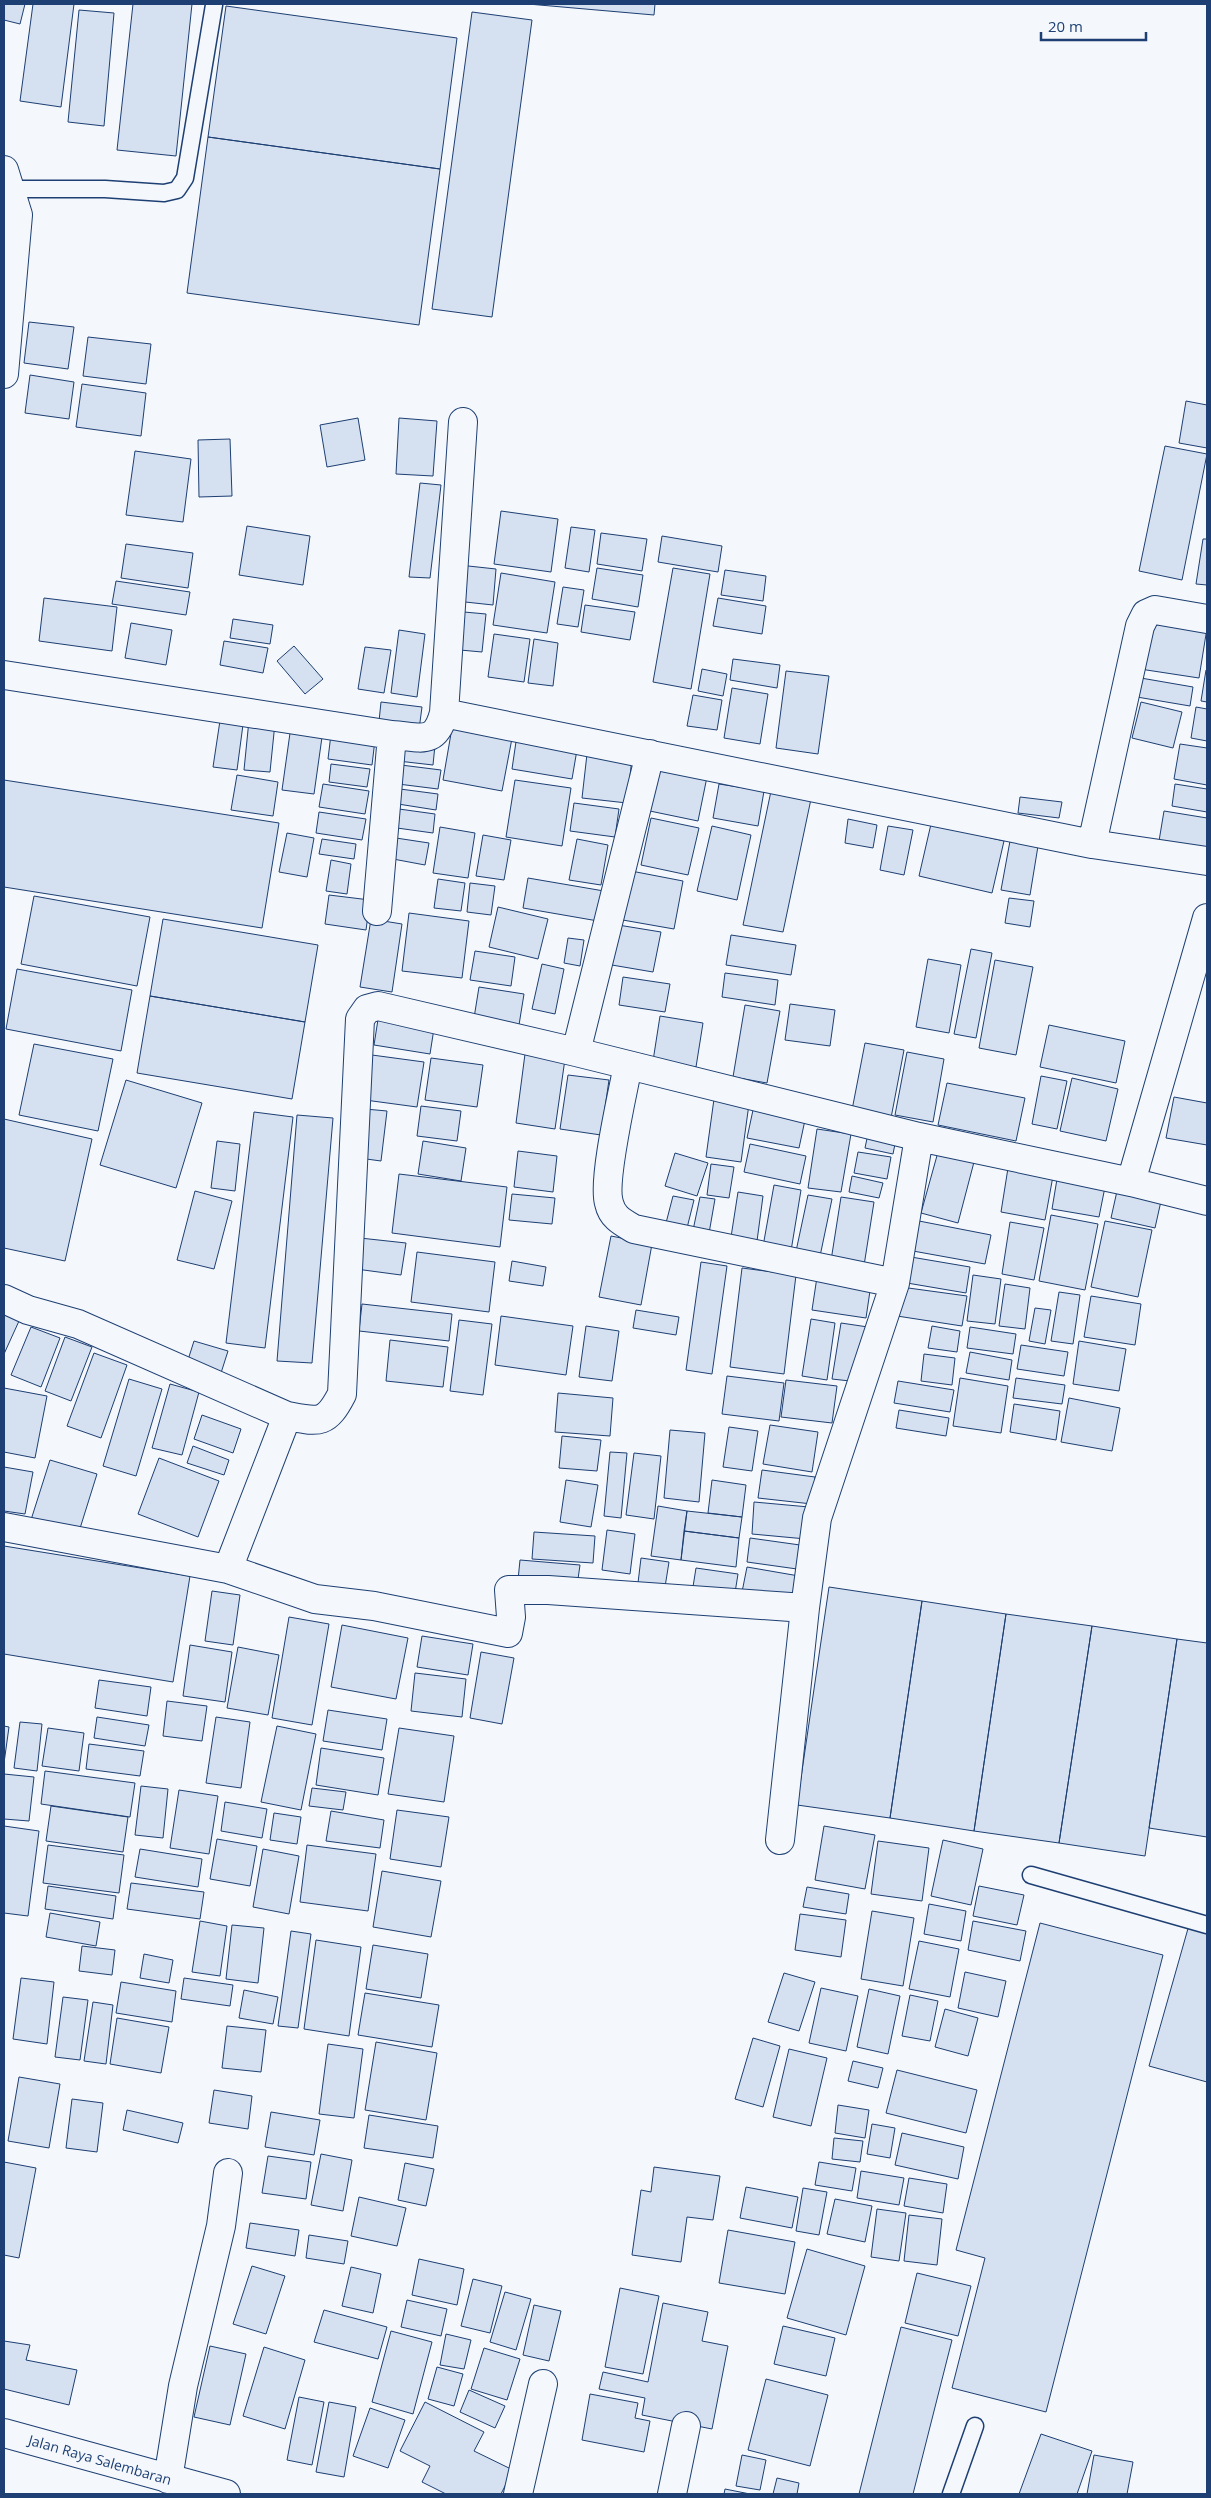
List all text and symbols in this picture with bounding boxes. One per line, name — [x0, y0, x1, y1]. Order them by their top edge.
scale bar — [1041, 10, 1146, 42]
text: 20 m — [1048, 16, 1083, 36]
street label: Jalan Raya Salembaran — [24, 2429, 174, 2489]

